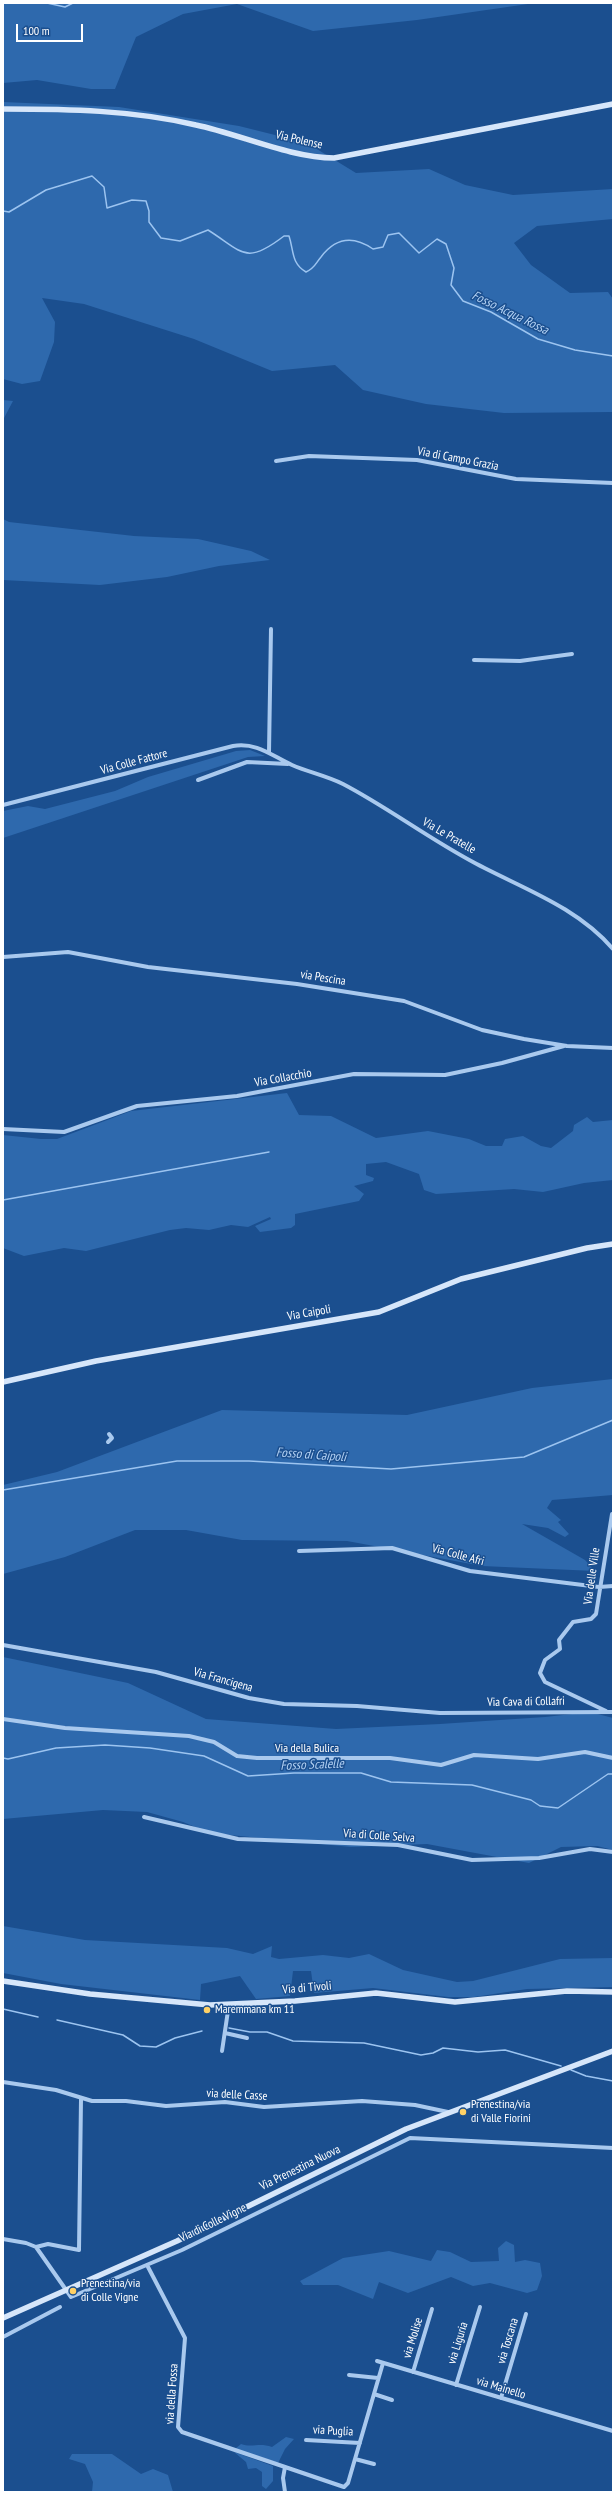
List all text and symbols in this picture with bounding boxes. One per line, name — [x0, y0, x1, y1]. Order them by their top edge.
scale bar — [18, 16, 85, 42]
text: 100 m — [23, 23, 50, 38]
street label: Via Polense — [274, 128, 324, 152]
water label: Fosso Acqua Rossa — [469, 288, 551, 338]
street label: Via di Campo Grazia — [416, 444, 500, 474]
street label: Via Colle Fattore — [99, 746, 169, 778]
street label: Via Le Pratelle — [420, 815, 478, 857]
street label: via Pescina — [299, 967, 347, 989]
street label: Via Collacchio — [253, 1066, 313, 1090]
street label: Via Caipoli — [286, 1302, 332, 1324]
water label: Fosso di Caipoli — [275, 1445, 347, 1465]
street label: Via Colle Afri — [430, 1541, 486, 1569]
street label: Via delle Ville — [581, 1547, 603, 1605]
street label: Via Francigena — [192, 1665, 254, 1695]
street label: Via Cava di Collafri — [487, 1694, 565, 1710]
street label: Via della Bulica — [275, 1742, 339, 1756]
water label: Fosso Scalelle — [280, 1756, 344, 1774]
street label: Via di Colle Selva — [343, 1826, 415, 1846]
street label: Via di Tivoli — [282, 1979, 332, 1997]
place label: Maremmana km 11 — [215, 2003, 295, 2017]
marker: Maremmana km 11 — [202, 2005, 212, 2015]
street label: via delle Casse — [206, 2086, 268, 2104]
place label: Prenestina/via di Valle Fiorini — [471, 2098, 531, 2126]
marker: Prenestina/via di Valle Fiorini — [458, 2107, 468, 2117]
street label: Via Prenestina Nuova — [257, 2142, 343, 2194]
street label: Via di Colle Vigne — [177, 2201, 249, 2245]
place label: Prenestina/via di Colle Vigne — [81, 2277, 140, 2305]
marker: Prenestina/via di Colle Vigne — [68, 2286, 78, 2296]
street label: via Molise — [400, 2316, 426, 2360]
street label: via Toscana — [494, 2316, 522, 2366]
street label: via Liguria — [445, 2320, 471, 2366]
street label: via della Fossa — [163, 2363, 181, 2425]
street label: via Mainello — [475, 2374, 527, 2402]
street label: via Puglia — [313, 2423, 353, 2439]

